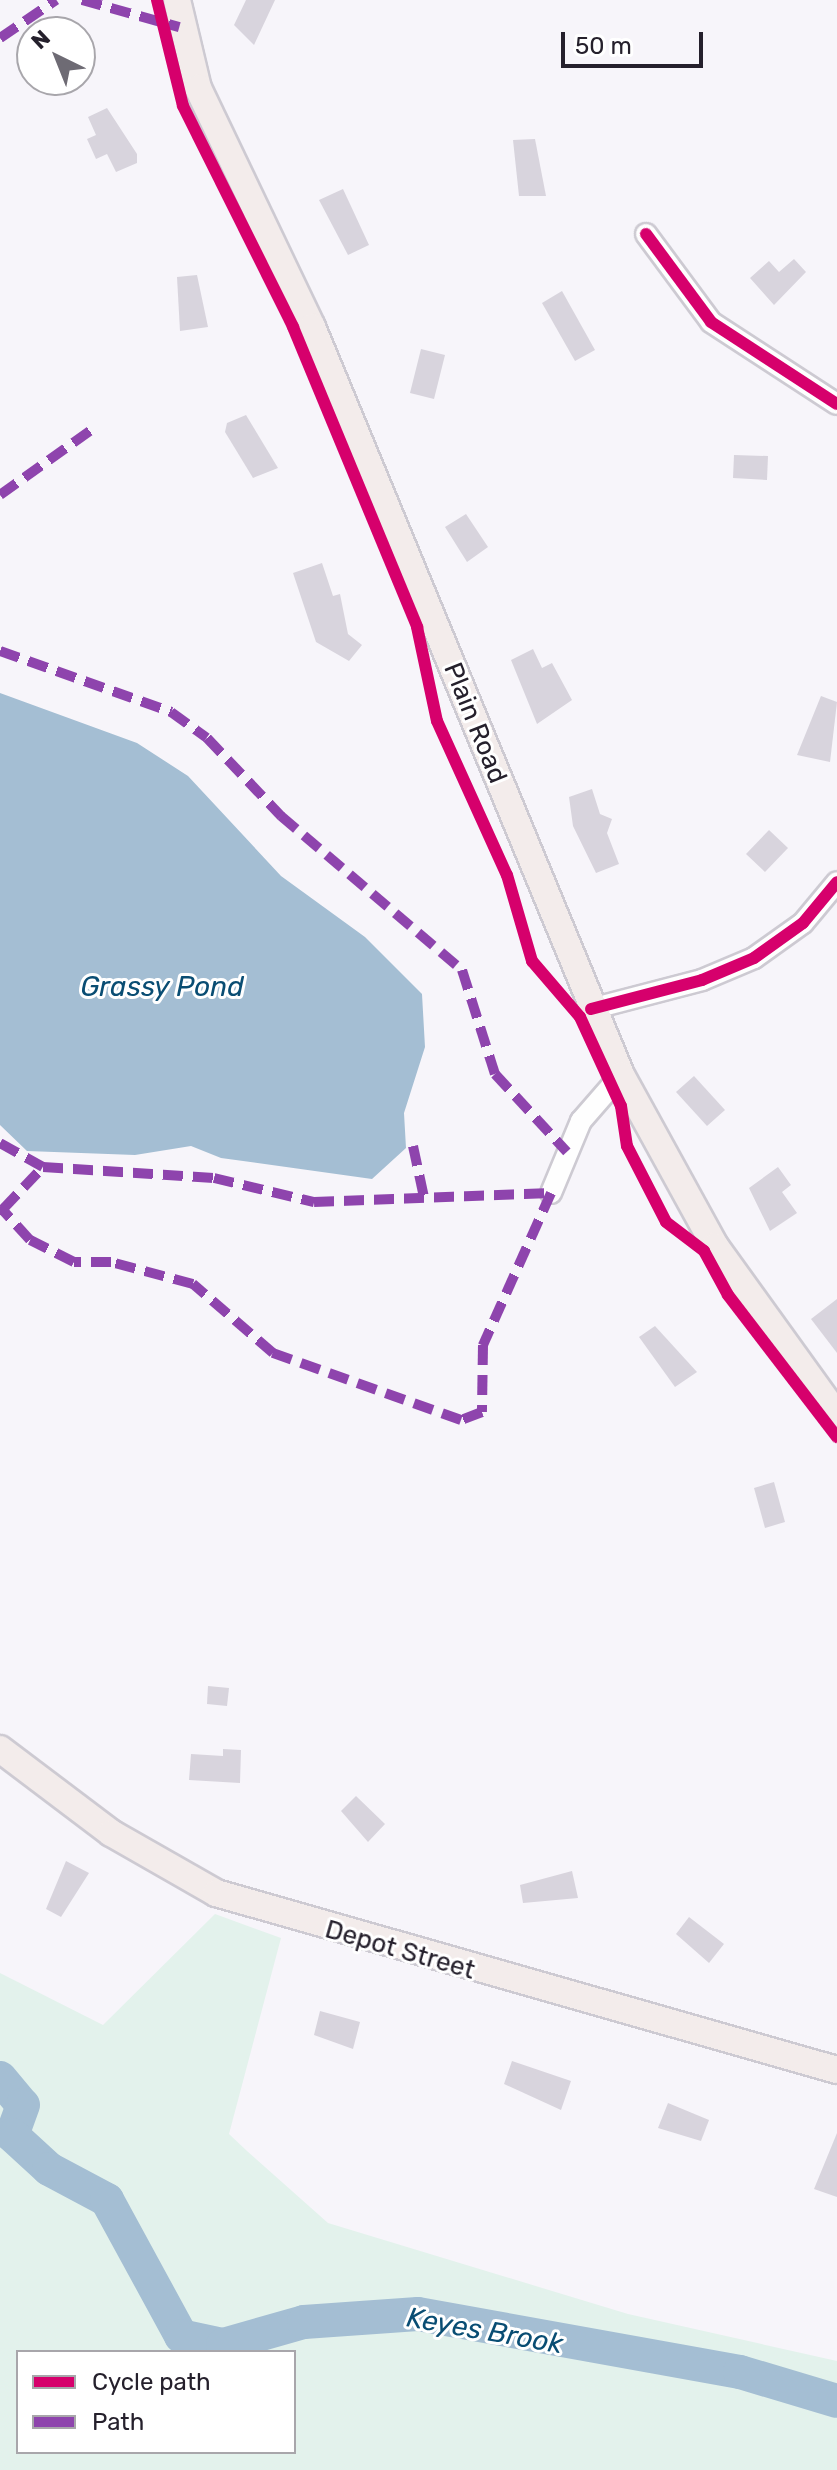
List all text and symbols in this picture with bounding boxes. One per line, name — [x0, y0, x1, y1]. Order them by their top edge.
north arrow — [16, 16, 96, 96]
scale bar — [565, 16, 707, 66]
text: N — [26, 24, 56, 55]
text: 50 m — [575, 32, 632, 60]
street label: Plain Road — [437, 658, 513, 788]
water label: Grassy Pond — [80, 970, 244, 1004]
street label: Depot Street — [321, 1914, 479, 1986]
water label: Keyes Brook — [404, 2301, 566, 2361]
legend — [16, 2350, 296, 2454]
text: Cycle path — [92, 2368, 211, 2396]
text: Path — [92, 2408, 144, 2436]

